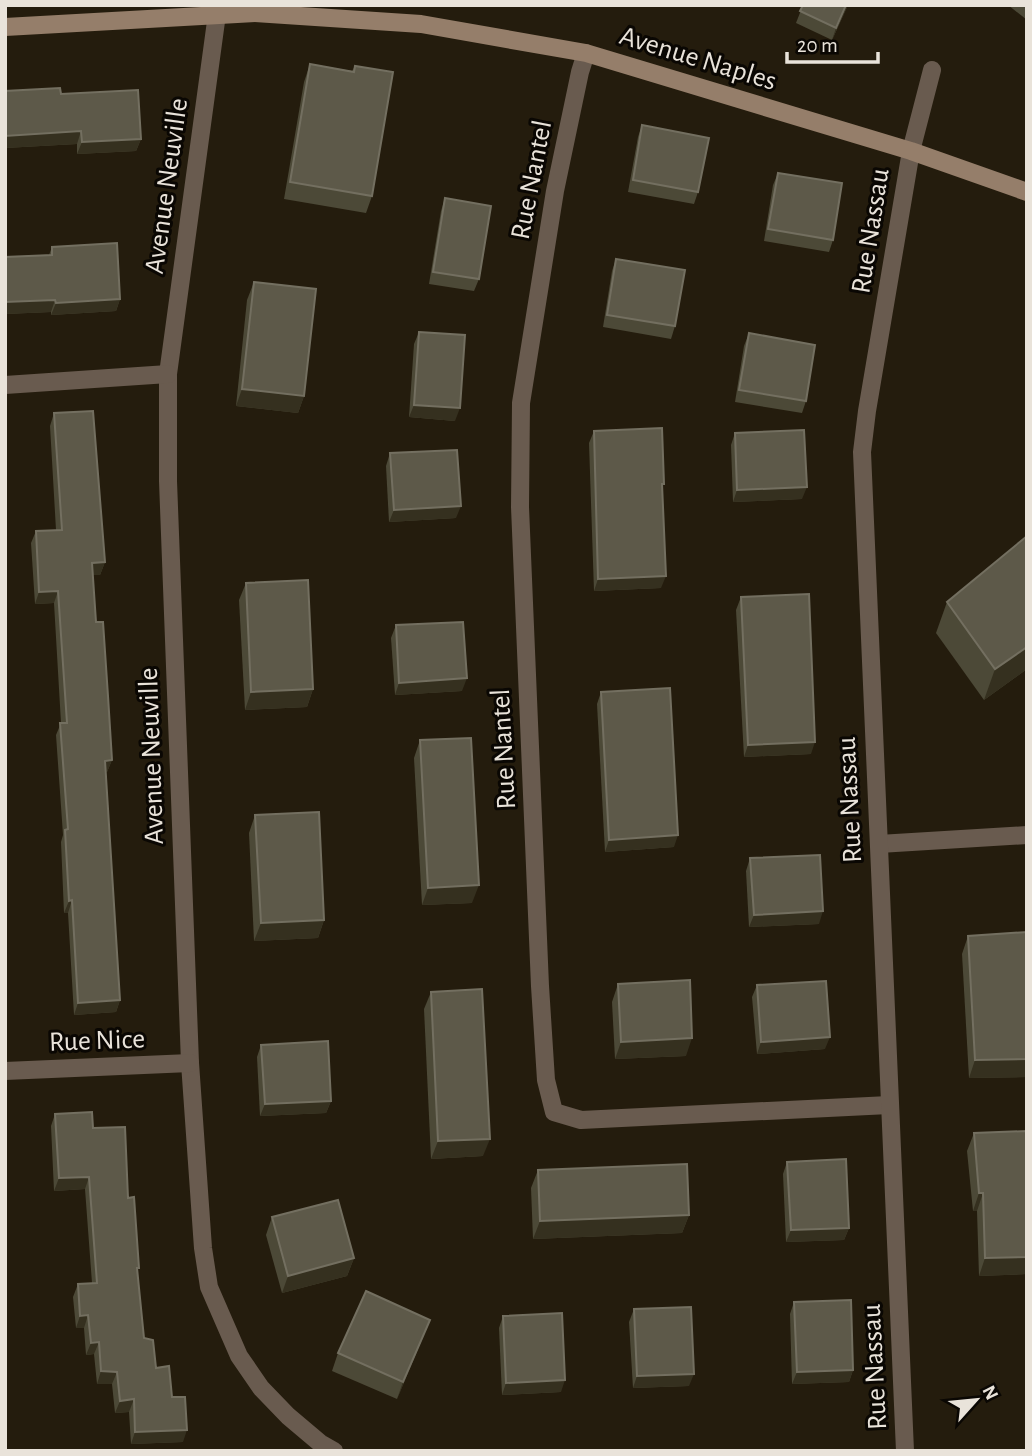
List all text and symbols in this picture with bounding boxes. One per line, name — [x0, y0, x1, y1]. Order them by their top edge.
scale bar — [787, 21, 878, 65]
street label: Avenue Naples — [616, 22, 780, 96]
text: 20 m — [797, 35, 838, 56]
street label: Avenue Neuville — [141, 96, 193, 276]
street label: Rue Nantel — [507, 118, 557, 242]
street label: Rue Nassau — [847, 166, 895, 296]
street label: Avenue Neuville — [135, 667, 169, 845]
street label: Rue Nantel — [487, 688, 521, 810]
street label: Rue Nassau — [833, 736, 867, 864]
street label: Rue Nice — [48, 1025, 146, 1057]
street label: Rue Nassau — [858, 1303, 892, 1431]
north arrow — [941, 1365, 1011, 1435]
text: N — [978, 1383, 1001, 1403]

